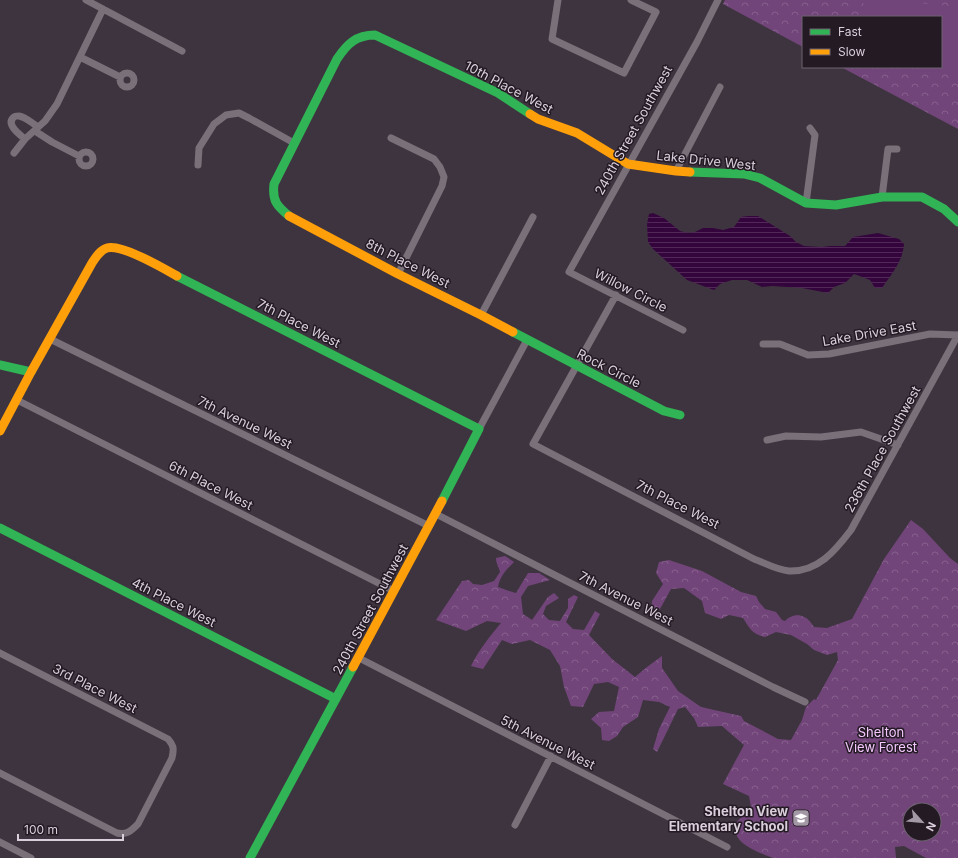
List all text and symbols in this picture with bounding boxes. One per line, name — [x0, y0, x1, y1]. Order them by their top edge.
legend — [802, 16, 942, 68]
text: Fast — [838, 24, 862, 39]
text: Slow — [838, 44, 866, 59]
street label: 10th Place West — [462, 57, 556, 117]
street label: 240th Street Southwest — [591, 63, 675, 197]
street label: Lake Drive West — [656, 147, 756, 173]
street label: 8th Place West — [363, 235, 453, 291]
street label: Willow Circle — [592, 265, 670, 315]
street label: 7th Place West — [255, 295, 343, 351]
street label: Lake Drive East — [821, 317, 917, 349]
street label: Rock Circle — [574, 345, 644, 391]
street label: 236th Place Southwest — [841, 383, 923, 515]
street label: 7th Avenue West — [195, 392, 295, 452]
street label: 6th Place West — [166, 457, 256, 513]
street label: 7th Place West — [634, 476, 722, 532]
street label: 240th Street Southwest — [329, 541, 411, 677]
street label: 7th Avenue West — [576, 567, 676, 629]
street label: 4th Place West — [129, 574, 219, 630]
street label: 3rd Place West — [50, 660, 140, 716]
street label: 5th Avenue West — [498, 711, 598, 773]
park label: Shelton View Forest — [845, 724, 917, 755]
north arrow — [902, 802, 942, 842]
place label: Shelton View Elementary School — [669, 803, 788, 834]
school or university icon: Shelton View Elementary School — [791, 808, 811, 828]
scale bar — [18, 816, 123, 842]
text: N — [923, 820, 939, 833]
text: 100 m — [24, 822, 58, 837]

